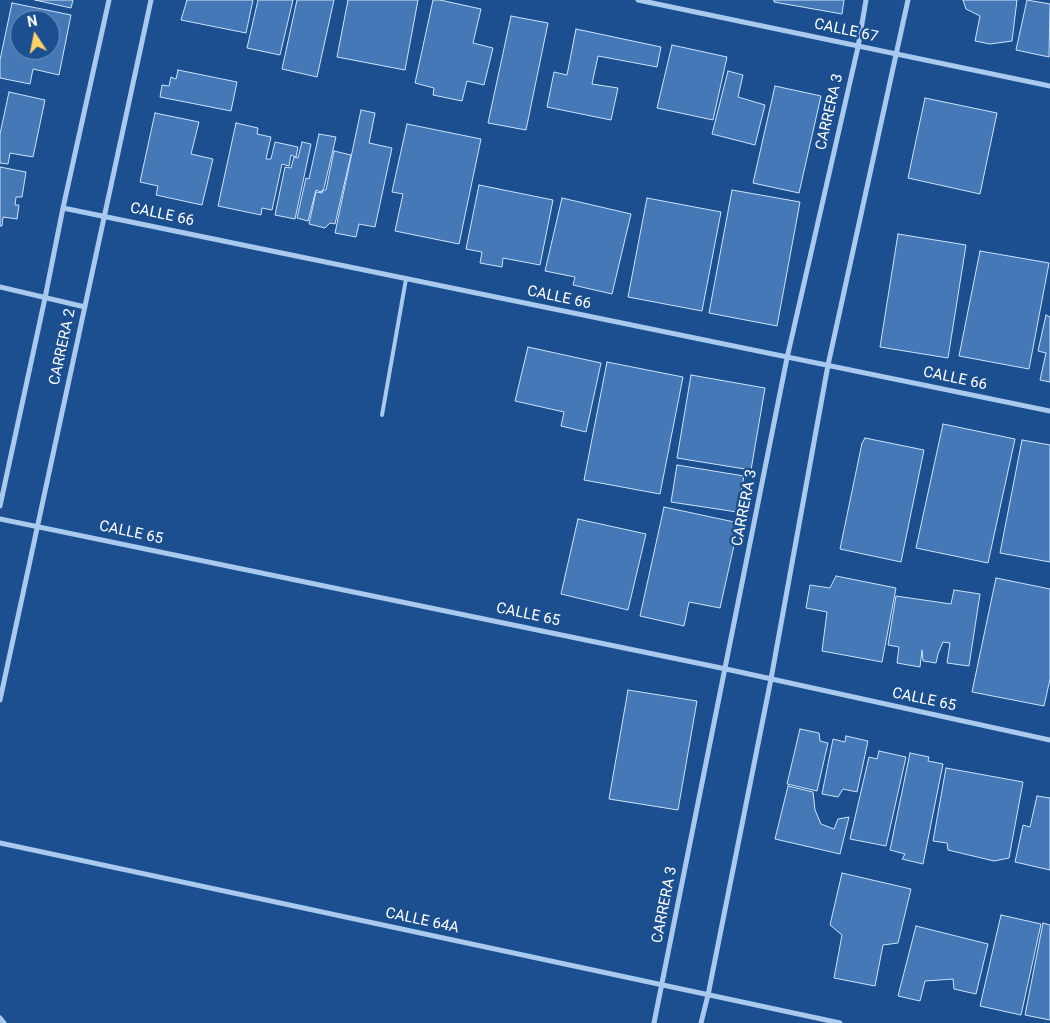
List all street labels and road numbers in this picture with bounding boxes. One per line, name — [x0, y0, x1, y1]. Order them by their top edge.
street label: CALLE 67 — [812, 15, 880, 47]
street label: CARRERA 3 — [812, 72, 848, 152]
street label: CALLE 66 — [128, 199, 196, 231]
street label: CALLE 66 — [525, 282, 593, 314]
street label: CARRERA 2 — [46, 307, 80, 387]
street label: CALLE 66 — [921, 363, 989, 395]
street label: CARRERA 3 — [729, 468, 761, 548]
street label: CALLE 65 — [97, 517, 165, 549]
street label: CALLE 65 — [494, 599, 562, 631]
street label: CALLE 65 — [890, 684, 958, 716]
street label: CARRERA 3 — [649, 865, 681, 945]
street label: CALLE 64A — [384, 904, 460, 938]

